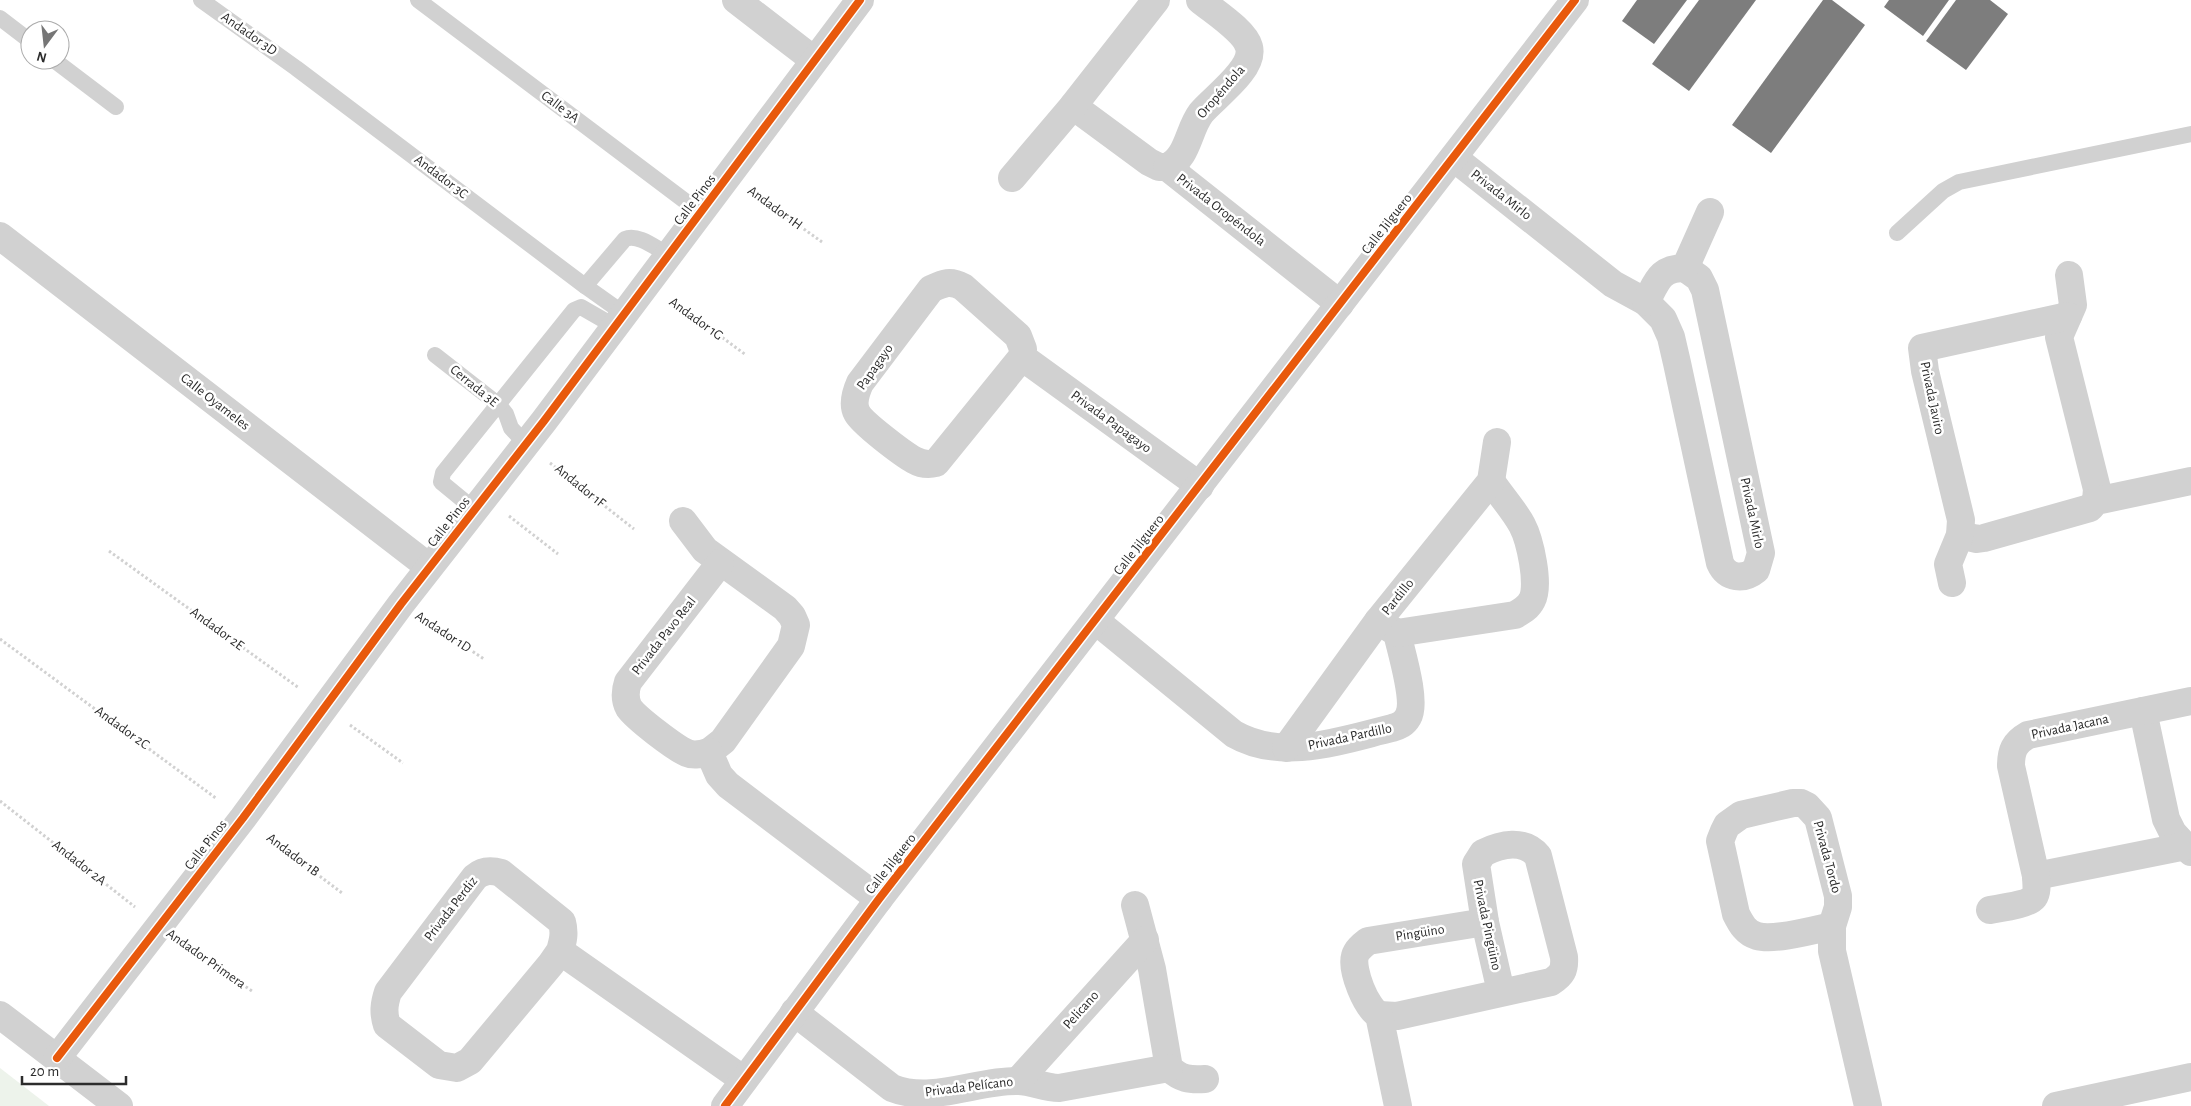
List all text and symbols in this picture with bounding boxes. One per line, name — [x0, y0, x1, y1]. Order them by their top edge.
street label: Andador 3D — [219, 10, 279, 58]
north arrow — [20, 20, 70, 70]
text: N — [35, 49, 48, 65]
street label: Oropéndola — [1194, 62, 1248, 121]
street label: Calle 3A — [538, 88, 582, 126]
street label: Andador 3C — [412, 153, 470, 201]
street label: Privada Mirlo — [1468, 167, 1534, 223]
street label: Privada Oropéndola — [1174, 171, 1268, 249]
street label: Calle Pinos — [672, 172, 718, 228]
street label: Andador 1H — [745, 184, 805, 232]
street label: Calle Jilguero — [1359, 191, 1415, 257]
street label: Andador 1G — [666, 295, 726, 343]
street label: Papagayo — [854, 341, 896, 393]
street label: Privada Javiro — [1917, 360, 1947, 436]
street label: Cerrada 3E — [447, 363, 501, 410]
street label: Calle Oyameles — [178, 371, 252, 433]
street label: Privada Papagayo — [1068, 388, 1154, 456]
street label: Andador 1F — [552, 461, 609, 511]
street label: Privada Mirlo — [1738, 476, 1766, 550]
street label: Calle Pinos — [425, 494, 473, 550]
street label: Calle Jilguero — [1111, 512, 1167, 578]
street label: Pardillo — [1379, 576, 1417, 618]
street label: Privada Pavo Real — [629, 594, 699, 678]
street label: Andador 2E — [187, 605, 247, 653]
street label: Andador 1D — [413, 609, 473, 655]
street label: Andador 2C — [92, 704, 152, 752]
street label: Privada Jacana — [2030, 712, 2111, 742]
street label: Privada Pardillo — [1307, 721, 1393, 753]
street label: Calle Pinos — [182, 817, 230, 873]
street label: Privada Tordo — [1811, 819, 1843, 895]
street label: Andador 1B — [264, 831, 322, 879]
street label: Calle Jilguero — [863, 831, 919, 897]
street label: Andador 2A — [49, 838, 109, 888]
street label: Privada Perdiz — [422, 874, 480, 944]
street label: Privada Pingüino — [1471, 878, 1503, 972]
street label: Pingüino — [1395, 922, 1446, 944]
street label: Andador Primera — [164, 927, 249, 992]
street label: Pelicano — [1061, 988, 1102, 1032]
scale bar — [22, 1054, 126, 1086]
text: 20 m — [30, 1064, 59, 1079]
street label: Privada Pelícano — [924, 1075, 1014, 1099]

